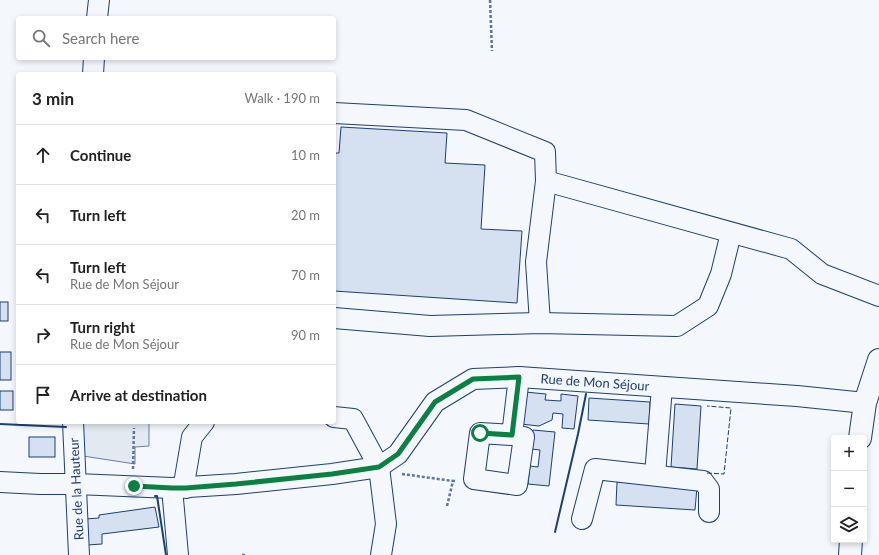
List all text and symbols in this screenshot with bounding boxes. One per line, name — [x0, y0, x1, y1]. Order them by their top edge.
search box — [16, 16, 336, 60]
icon: search — [30, 27, 52, 49]
text: Search here — [62, 29, 139, 47]
text: 3 min — [32, 88, 74, 109]
text: Walk · 190 m — [244, 90, 320, 106]
icon: ahead — [32, 144, 54, 166]
text: Continue — [70, 146, 131, 164]
text: 10 m — [291, 147, 320, 163]
icon: left — [32, 204, 54, 226]
text: Turn left — [70, 206, 126, 224]
text: 20 m — [291, 207, 320, 223]
text: Turn left — [70, 258, 126, 276]
icon: left — [32, 264, 54, 286]
text: 70 m — [291, 267, 320, 283]
text: Rue de Mon Séjour — [70, 276, 179, 292]
text: Turn right — [70, 318, 135, 336]
icon: right — [32, 324, 54, 346]
text: 90 m — [291, 327, 320, 343]
text: Rue de Mon Séjour — [70, 336, 179, 352]
street label: Rue de Mon Séjour — [540, 370, 650, 394]
icon: arrive — [32, 384, 54, 406]
text: Arrive at destination — [70, 386, 207, 404]
route start — [471, 424, 489, 442]
map controls — [831, 435, 867, 543]
button: + — [831, 435, 867, 471]
street label: Rue de la Hauteur — [65, 437, 87, 541]
button: − — [831, 471, 867, 507]
route end — [125, 477, 143, 495]
button: layers — [831, 507, 867, 543]

